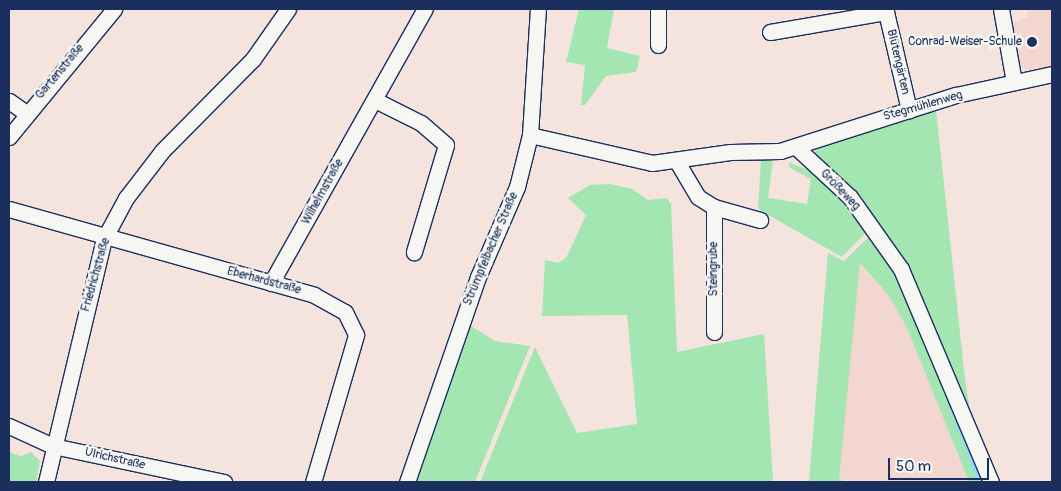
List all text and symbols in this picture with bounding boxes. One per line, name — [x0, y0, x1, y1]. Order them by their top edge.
street label: Blütengärten — [884, 28, 912, 96]
place label: Conrad-Weiser-Schule — [908, 35, 1022, 49]
marker: Conrad-Weiser-Schule — [1026, 36, 1038, 48]
street label: Gartenstraße — [33, 42, 87, 102]
street label: Stegmühlenweg — [882, 88, 964, 124]
street label: Wilhelmstraße — [299, 157, 347, 227]
street label: Größeweg — [817, 167, 863, 213]
street label: Strümpfelbacher Straße — [461, 190, 521, 308]
street label: Friedrichstraße — [79, 236, 113, 314]
street label: Steingrube — [707, 242, 721, 296]
street label: Eberhardstraße — [225, 264, 303, 298]
street label: Ulrichstraße — [83, 445, 147, 473]
scale bar — [891, 448, 992, 480]
text: 50 m — [896, 457, 931, 476]

